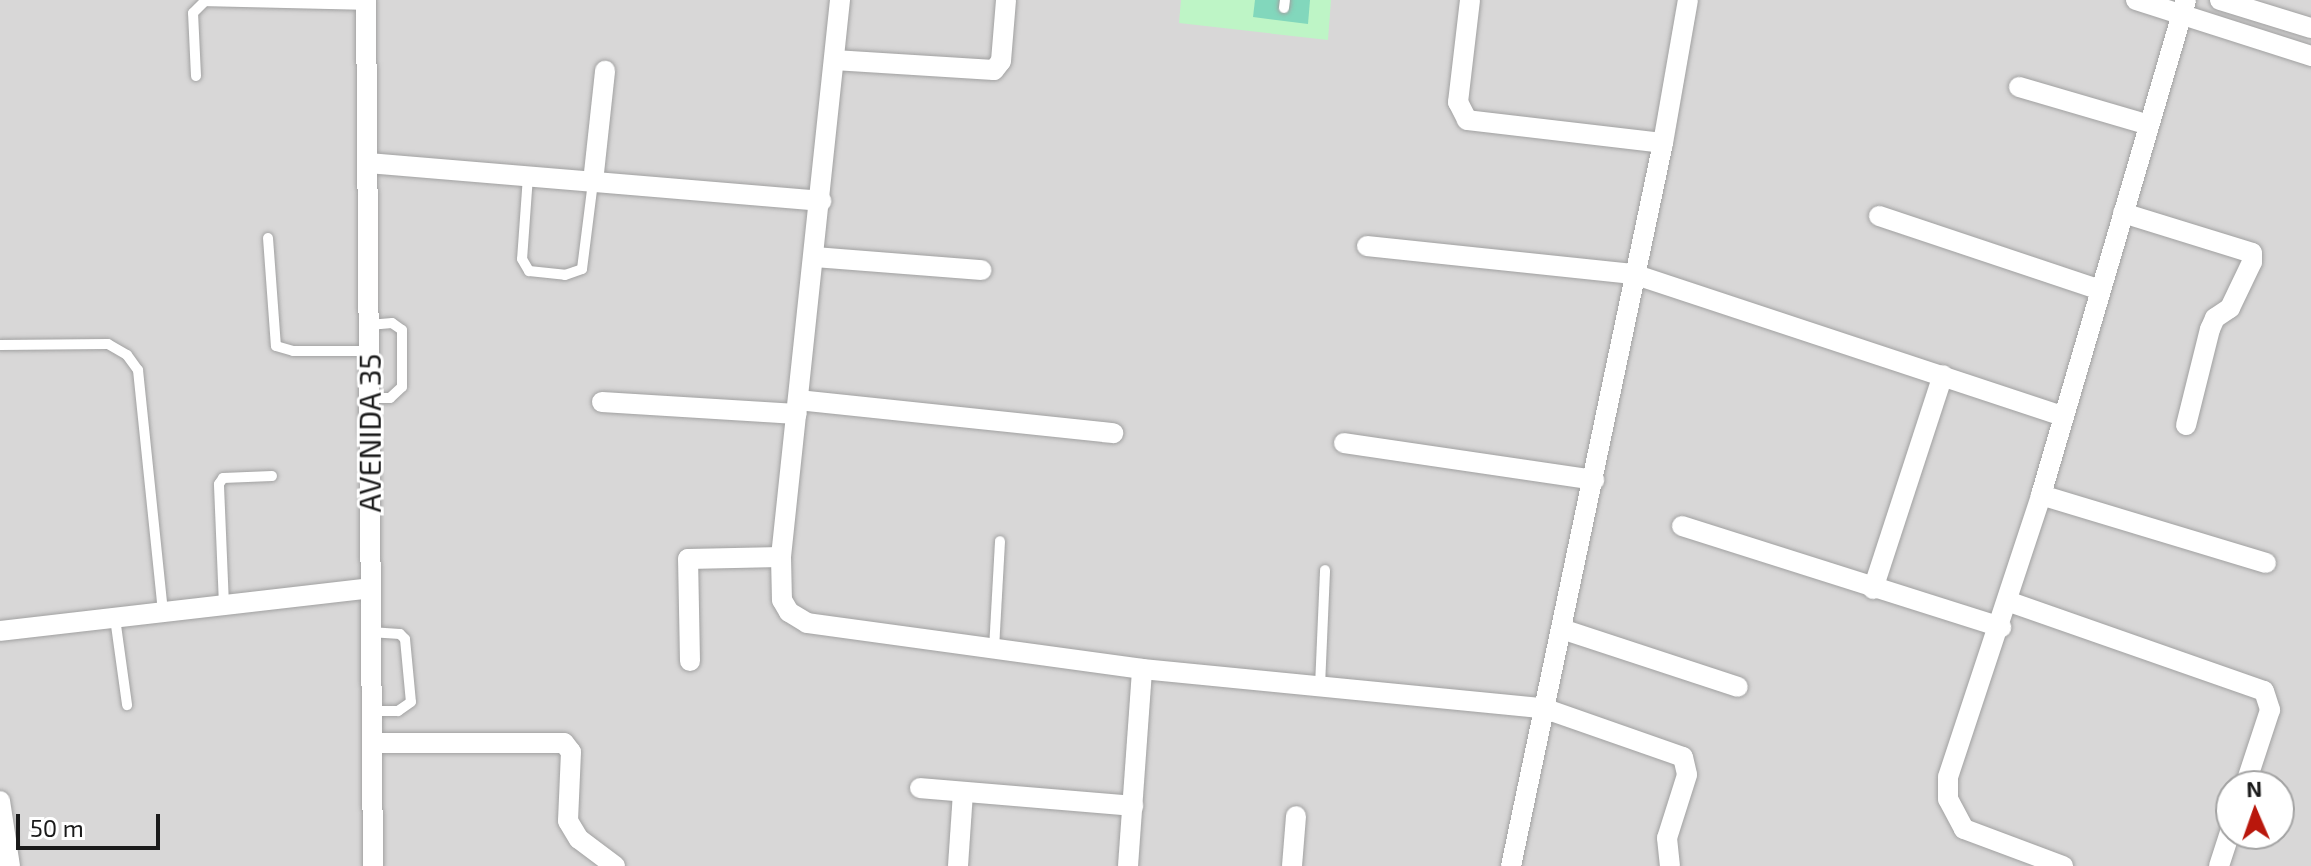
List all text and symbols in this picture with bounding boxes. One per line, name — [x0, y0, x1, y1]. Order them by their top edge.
street label: AVENIDA 35 — [351, 353, 387, 513]
north arrow — [2215, 770, 2295, 850]
text: N — [2246, 775, 2263, 801]
scale bar — [20, 798, 164, 848]
text: 50 m — [30, 813, 84, 842]

